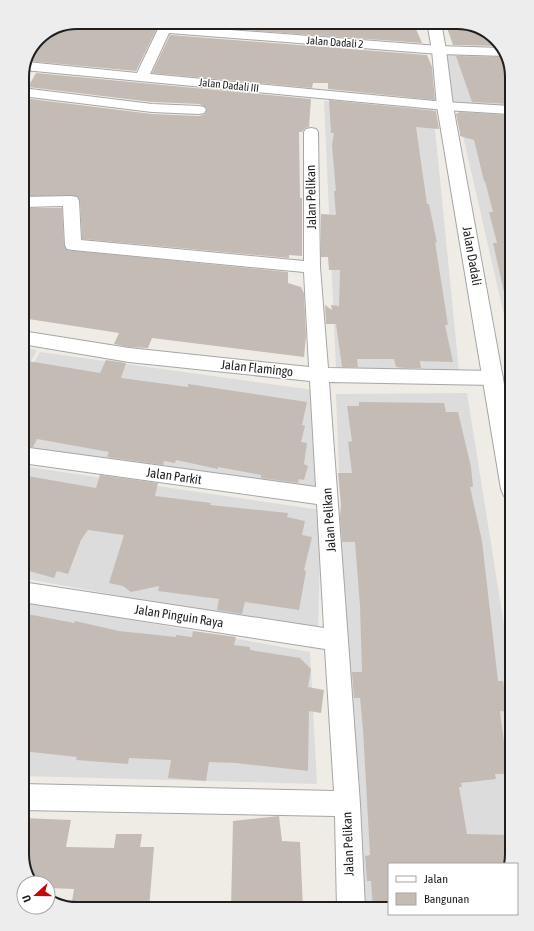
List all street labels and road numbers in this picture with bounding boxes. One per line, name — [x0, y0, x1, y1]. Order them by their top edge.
street label: Jalan Dadali 2 — [306, 34, 364, 50]
street label: Jalan Dadali III — [198, 76, 260, 94]
street label: Jalan Pelikan — [303, 165, 319, 229]
street label: Jalan Dadali — [459, 225, 485, 287]
street label: Jalan Flamingo — [220, 357, 294, 379]
street label: Jalan Parkit — [145, 465, 203, 487]
street label: Jalan Pelikan — [319, 487, 339, 553]
street label: Jalan Pinguin Raya — [133, 602, 225, 630]
street label: Jalan Pelikan — [339, 812, 357, 876]

